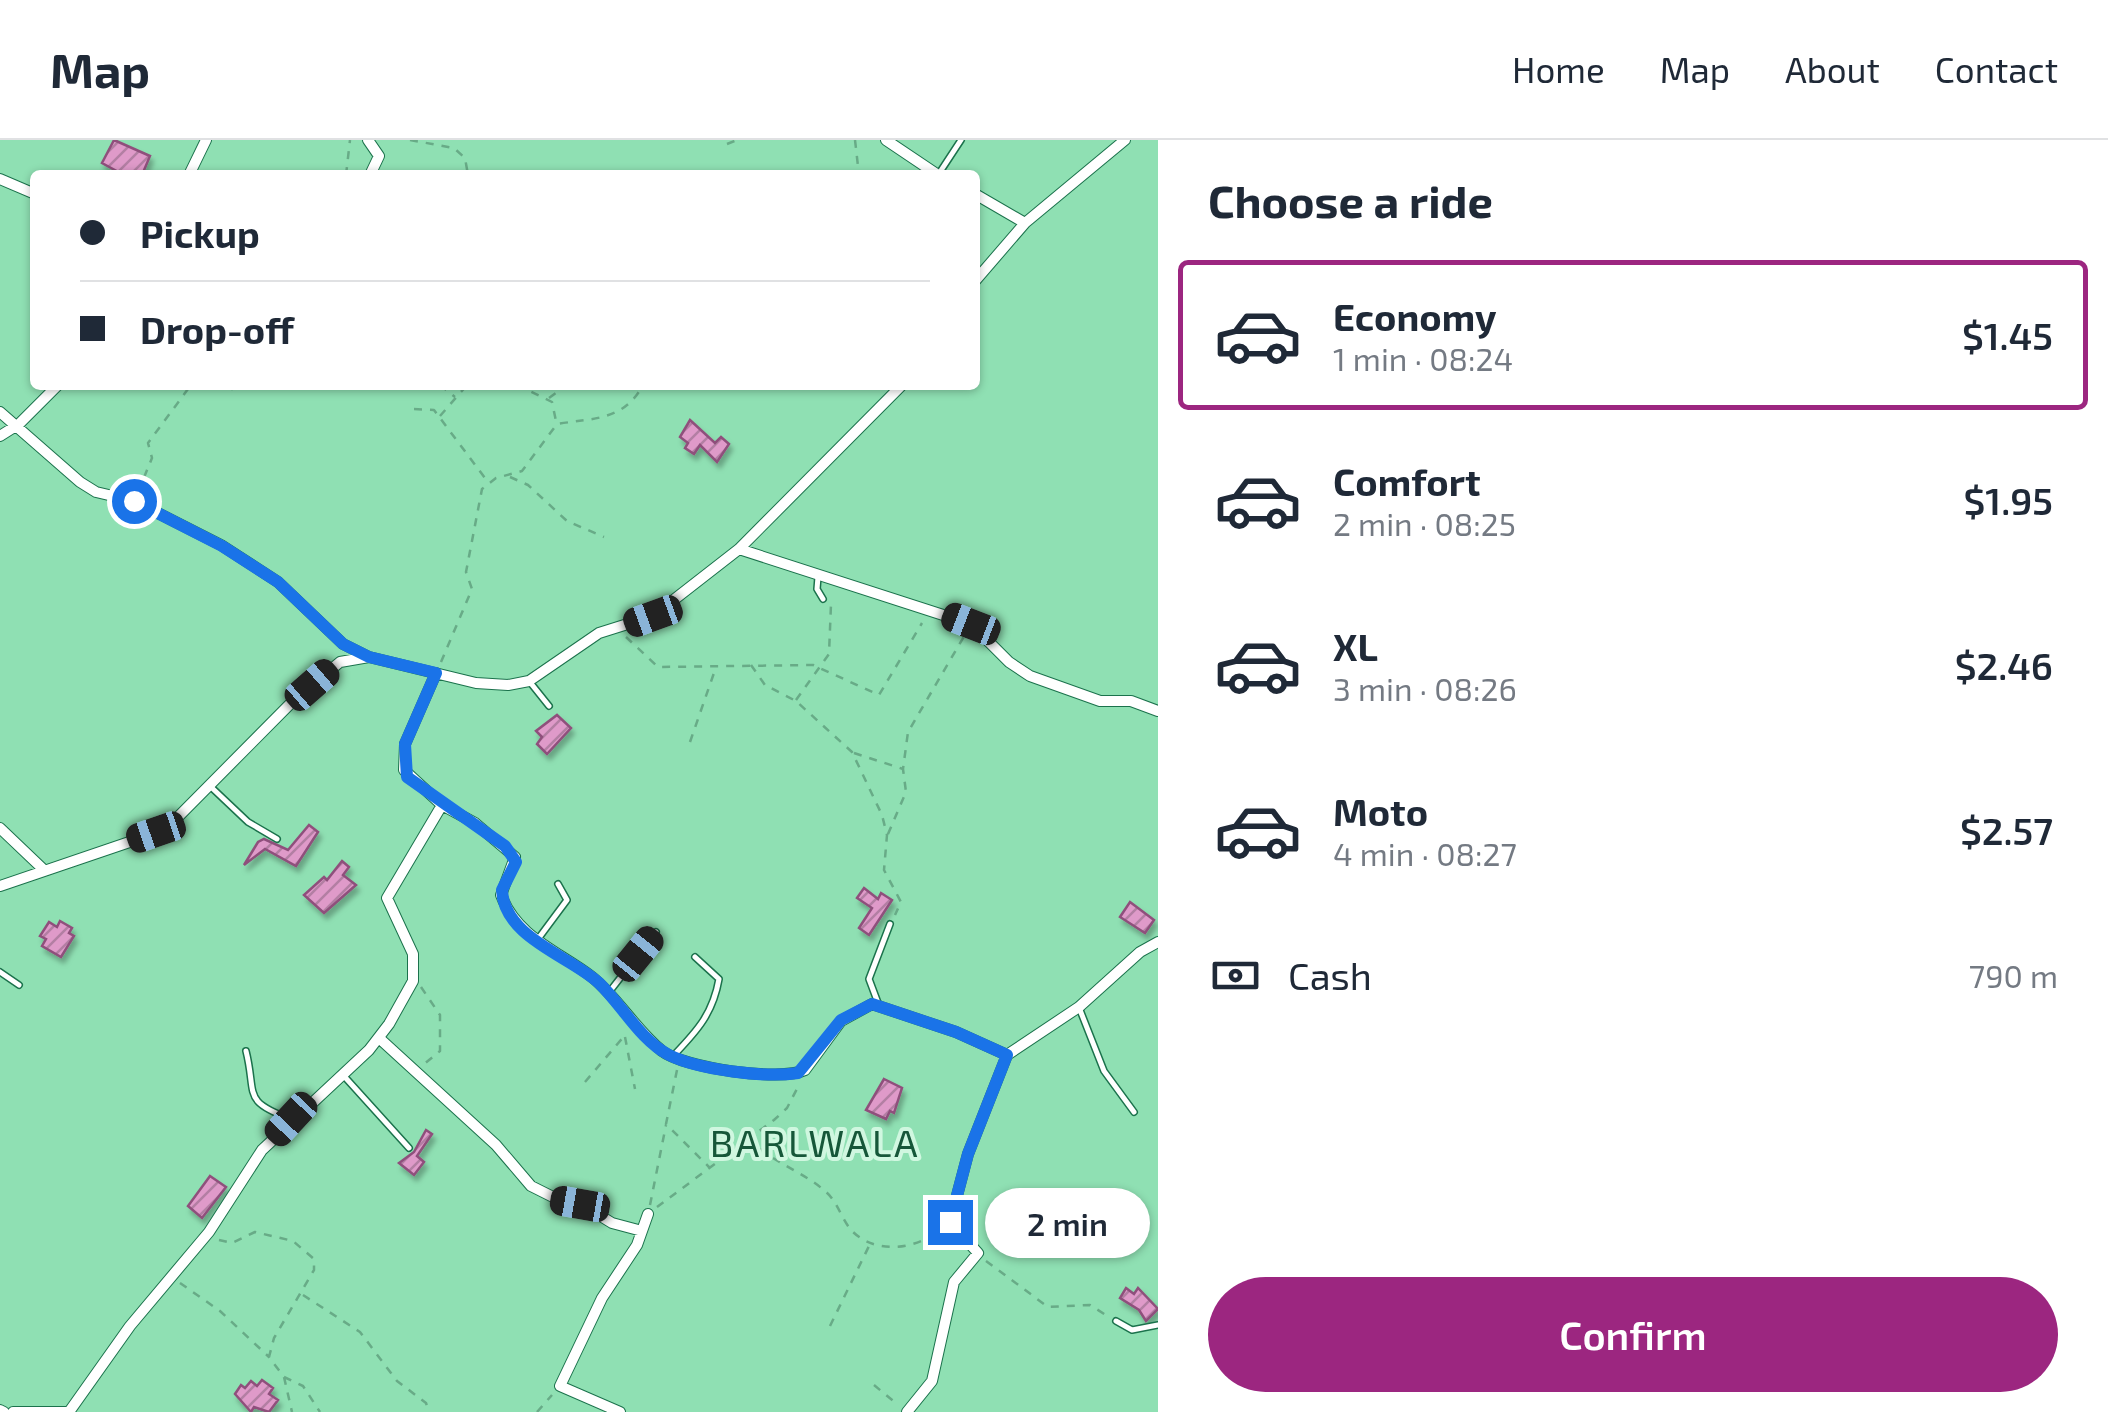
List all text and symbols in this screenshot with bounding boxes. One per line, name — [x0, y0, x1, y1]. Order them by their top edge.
text: Map — [50, 40, 150, 98]
text: Home — [1512, 48, 1605, 90]
text: Map — [1660, 48, 1730, 90]
text: About — [1785, 48, 1880, 90]
text: Contact — [1935, 48, 2058, 90]
text: Choose a ride — [1208, 173, 1493, 227]
text: Pickup — [140, 210, 260, 256]
icon: car — [1213, 290, 1303, 380]
text: Economy — [1333, 293, 1497, 339]
text: Drop-off — [140, 306, 294, 352]
text: $1.45 — [1962, 312, 2053, 358]
text: 1 min · 08:24 — [1333, 339, 1513, 377]
icon: car — [1213, 455, 1303, 545]
text: Comfort — [1333, 458, 1481, 504]
text: $1.95 — [1963, 477, 2053, 523]
route start — [112, 479, 157, 524]
text: 2 min · 08:25 — [1333, 504, 1516, 542]
car — [620, 592, 686, 640]
car — [938, 599, 1004, 649]
icon: car — [1213, 620, 1303, 710]
text: XL — [1333, 623, 1378, 669]
text: $2.46 — [1955, 642, 2053, 688]
car — [280, 654, 344, 716]
text: 3 min · 08:26 — [1333, 669, 1517, 707]
icon: car — [1213, 785, 1303, 875]
text: Moto — [1333, 788, 1428, 834]
text: $2.57 — [1960, 807, 2053, 853]
car — [123, 808, 189, 856]
text: 4 min · 08:27 — [1333, 834, 1517, 872]
car — [607, 921, 669, 987]
icon: cash — [1208, 948, 1263, 1003]
text: Cash — [1288, 952, 1372, 998]
text: 790 m — [1969, 956, 2058, 994]
car — [260, 1087, 322, 1151]
district label: BARLWALA — [710, 1119, 920, 1165]
car — [548, 1184, 612, 1224]
callout: 2 min — [985, 1187, 1150, 1257]
route end — [928, 1200, 973, 1245]
text: 2 min — [1027, 1204, 1108, 1242]
button: Confirm — [1208, 1277, 2058, 1392]

